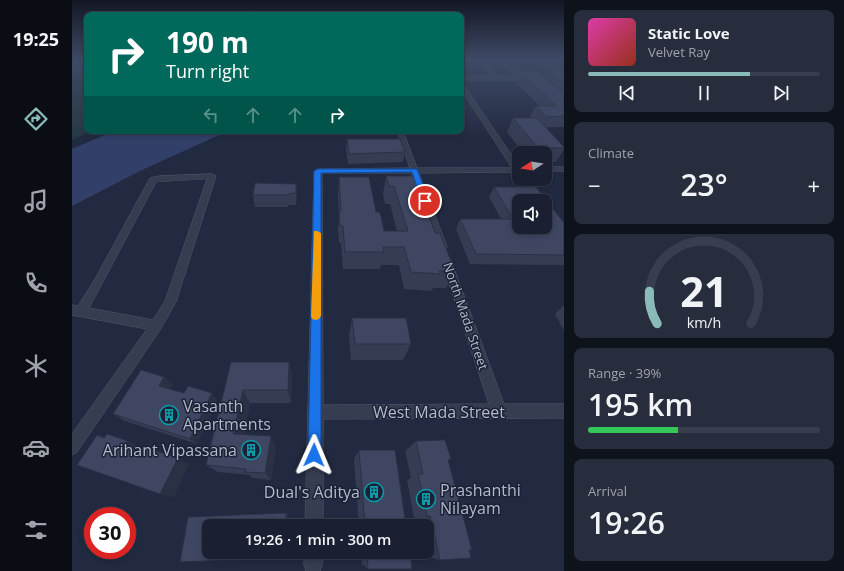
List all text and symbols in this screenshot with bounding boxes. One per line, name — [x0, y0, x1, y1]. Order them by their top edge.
text: 190 m — [166, 23, 249, 61]
text: Static Love — [648, 23, 730, 43]
text: 19:25 — [13, 27, 59, 51]
icon: right — [100, 28, 152, 80]
text: Velvet Ray — [648, 43, 710, 61]
text: Turn right — [166, 59, 249, 83]
icon: previous — [616, 82, 638, 104]
icon: pause — [693, 82, 715, 104]
icon: next — [770, 82, 792, 104]
icon: left — [200, 104, 222, 126]
icon: ahead — [242, 104, 264, 126]
icon: ahead — [284, 104, 306, 126]
icon: right — [326, 104, 348, 126]
icon: directions — [22, 105, 50, 133]
text: Climate — [588, 144, 634, 162]
north arrow — [512, 146, 552, 186]
map controls — [512, 146, 552, 234]
text: 23° — [680, 164, 728, 205]
text: − — [588, 170, 601, 200]
text: + — [807, 170, 820, 200]
pin — [408, 184, 442, 218]
icon: music — [22, 187, 50, 215]
icon: arrive — [414, 190, 436, 212]
button: sound — [512, 194, 552, 234]
street label: North Mada Street — [439, 260, 493, 373]
text: 21 — [680, 262, 728, 318]
icon: phone — [22, 269, 50, 297]
text: km/h — [687, 312, 721, 331]
icon: climate — [22, 352, 50, 380]
text: Range · 39% — [588, 364, 661, 382]
text: 195 km — [588, 384, 693, 425]
place label: Vasanth Apartments — [183, 395, 271, 435]
street label: West Mada Street — [373, 401, 505, 423]
building icon: Vasanth Apartments — [158, 404, 180, 426]
icon: car — [22, 434, 50, 462]
position arrow — [293, 434, 335, 476]
place label: Arihant Vipassana — [103, 439, 237, 461]
building icon: Arihant Vipassana — [240, 439, 262, 461]
place label: Prashanthi Nilayam — [440, 479, 521, 519]
place label: Dual's Aditya — [264, 481, 360, 503]
building icon: Dual's Aditya — [363, 481, 385, 503]
text: Arrival — [588, 482, 627, 500]
building icon: Prashanthi Nilayam — [415, 488, 437, 510]
text: 19:26 — [588, 502, 665, 543]
speed limit sign: 30 — [84, 507, 136, 559]
icon: filters — [22, 516, 50, 544]
text: 19:26 · 1 min · 300 m — [245, 529, 391, 549]

